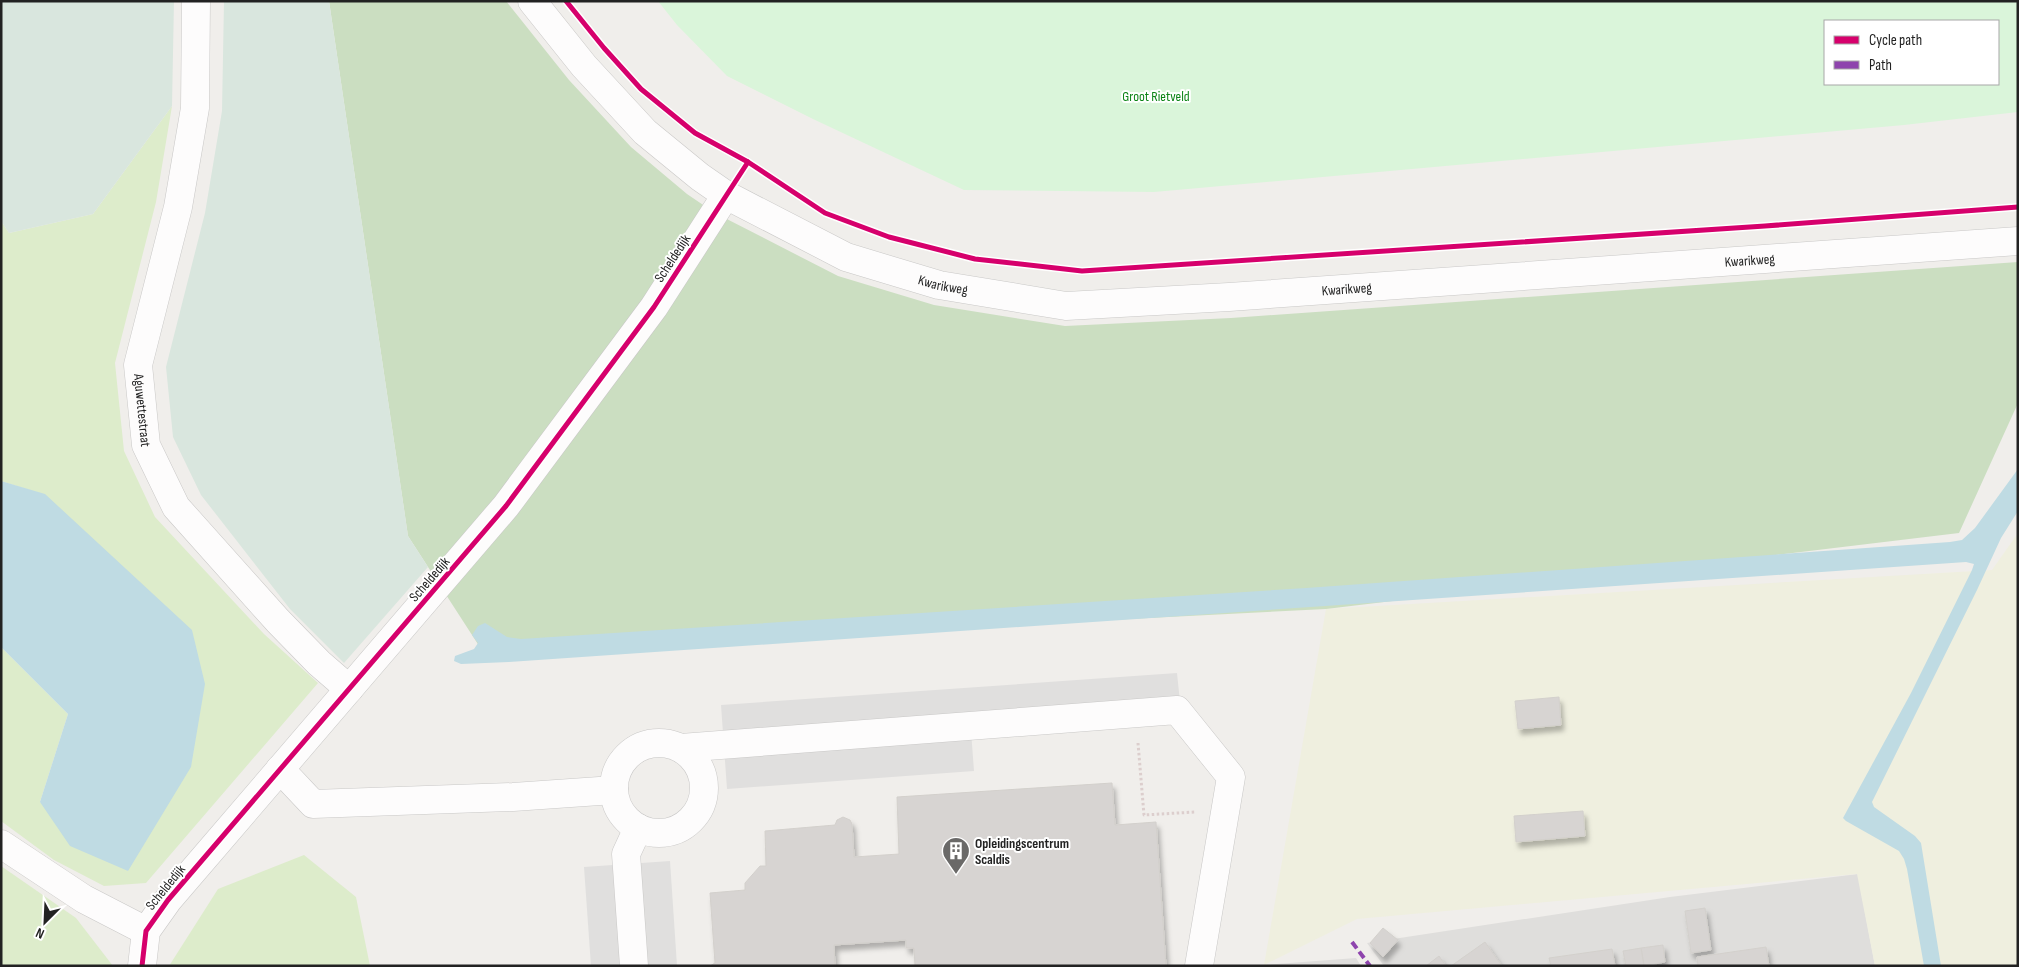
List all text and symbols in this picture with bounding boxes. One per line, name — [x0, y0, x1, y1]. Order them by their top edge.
legend — [1824, 20, 1999, 85]
text: Cycle path — [1869, 31, 1922, 50]
text: Path — [1869, 56, 1892, 75]
park label: Groot Rietveld — [1122, 88, 1190, 105]
street label: Scheldedijk — [651, 231, 694, 285]
street label: Kwarikweg — [1724, 250, 1776, 271]
street label: Kwarikweg — [916, 271, 969, 299]
street label: Kwarikweg — [1321, 279, 1373, 299]
street label: Aguwettestraat — [130, 372, 154, 448]
street label: Scheldedijk — [405, 553, 454, 605]
place label: Opleidingscentrum Scaldis — [975, 835, 1069, 868]
building icon: Opleidingscentrum Scaldis — [941, 836, 971, 875]
street label: Scheldedijk — [142, 861, 189, 913]
north arrow — [20, 897, 70, 947]
text: N — [33, 924, 47, 943]

